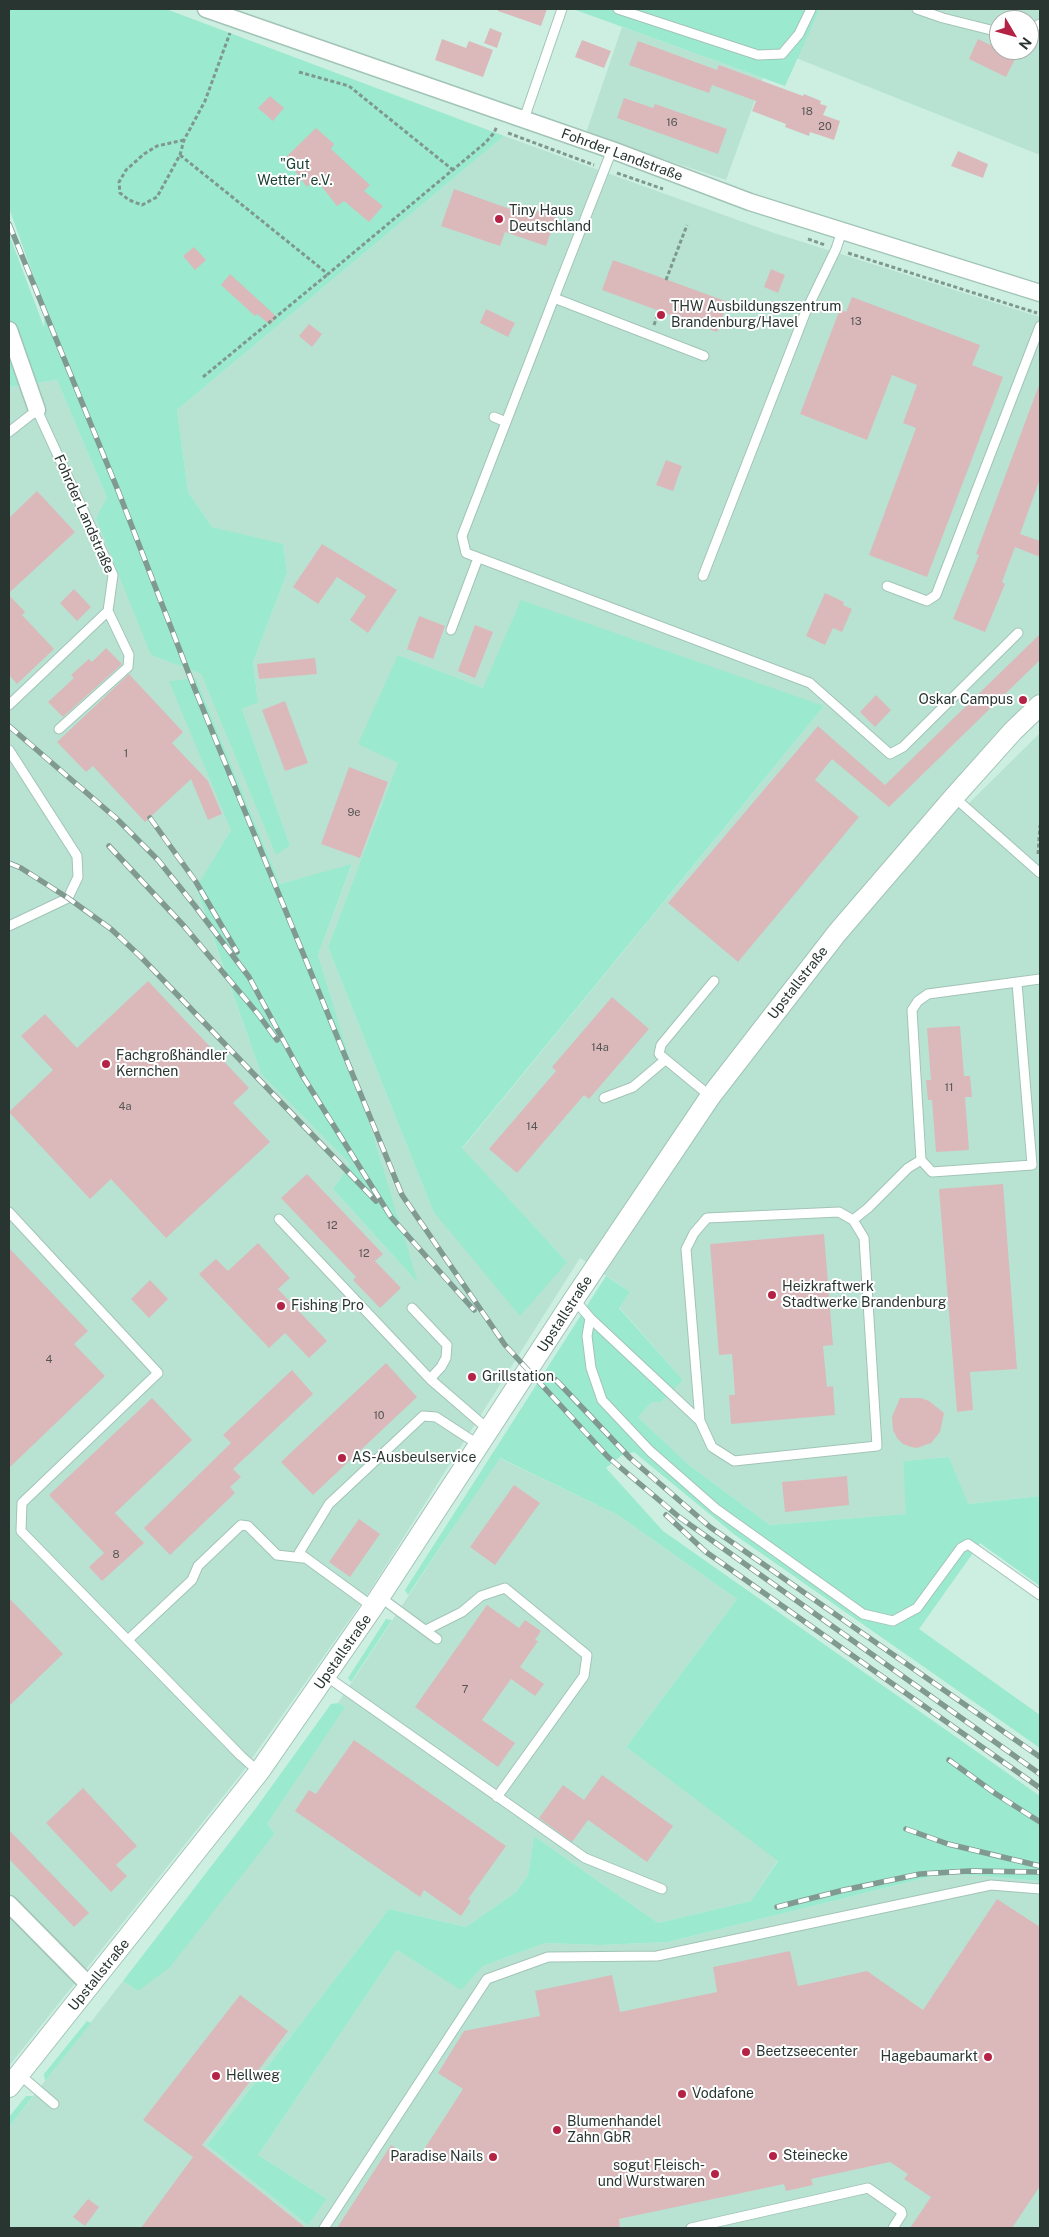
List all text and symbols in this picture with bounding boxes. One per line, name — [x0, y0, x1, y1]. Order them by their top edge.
north arrow — [989, 10, 1039, 60]
text: N — [1016, 34, 1035, 53]
house number: 18 — [801, 105, 813, 119]
house number: 16 — [666, 116, 678, 130]
house number: 20 — [818, 120, 832, 134]
street label: Fohrder Landstraße — [559, 125, 685, 185]
park label: "Gut Wetter" e.V. — [257, 157, 333, 190]
place label: Tiny Haus Deutschland — [509, 203, 591, 236]
marker: Tiny Haus Deutschland — [493, 213, 505, 225]
place label: THW Ausbildungszentrum Brandenburg/Havel — [671, 299, 841, 332]
marker: THW Ausbildungszentrum Brandenburg/Havel — [655, 309, 667, 321]
house number: 13 — [850, 315, 862, 329]
street label: Fohrder Landstraße — [50, 452, 118, 576]
place label: Oskar Campus — [919, 692, 1013, 708]
marker: Oskar Campus — [1017, 694, 1029, 706]
house number: 1 — [124, 747, 128, 761]
house number: 9e — [347, 806, 361, 820]
street label: Upstallstraße — [764, 943, 832, 1023]
house number: 14a — [591, 1041, 609, 1055]
place label: Fachgroßhändler Kernchen — [116, 1048, 227, 1080]
marker: Fachgroßhändler Kernchen — [100, 1058, 112, 1070]
house number: 11 — [945, 1081, 953, 1095]
house number: 4a — [119, 1100, 131, 1114]
house number: 14 — [526, 1120, 538, 1134]
house number: 12 — [326, 1219, 338, 1233]
house number: 12 — [358, 1247, 370, 1261]
street label: Upstallstraße — [534, 1273, 596, 1355]
place label: Heizkraftwerk Stadtwerke Brandenburg — [782, 1279, 946, 1311]
marker: Heizkraftwerk Stadtwerke Brandenburg — [766, 1289, 778, 1301]
place label: Fishing Pro — [291, 1298, 364, 1314]
marker: Fishing Pro — [275, 1300, 287, 1312]
house number: 4 — [46, 1353, 52, 1367]
place label: Grillstation — [482, 1369, 554, 1385]
marker: Grillstation — [466, 1371, 478, 1383]
house number: 10 — [373, 1409, 385, 1423]
place label: AS-Ausbeulservice — [352, 1450, 476, 1466]
marker: AS-Ausbeulservice — [336, 1452, 348, 1464]
house number: 8 — [112, 1548, 120, 1562]
street label: Upstallstraße — [311, 1611, 375, 1693]
house number: 7 — [462, 1683, 468, 1697]
street label: Upstallstraße — [65, 1936, 133, 2014]
place label: Beetzseecenter — [756, 2044, 858, 2060]
marker: Beetzseecenter — [740, 2046, 752, 2058]
place label: Hagebaumarkt — [881, 2049, 978, 2065]
marker: Hagebaumarkt — [982, 2051, 994, 2063]
place label: Hellweg — [226, 2068, 280, 2084]
marker: Hellweg — [210, 2070, 222, 2082]
place label: Vodafone — [692, 2086, 754, 2102]
marker: Vodafone — [676, 2088, 688, 2100]
place label: Blumenhandel Zahn GbR — [567, 2114, 661, 2146]
marker: Blumenhandel Zahn GbR — [551, 2124, 563, 2136]
place label: Steinecke — [783, 2148, 848, 2164]
place label: Paradise Nails — [390, 2149, 483, 2165]
marker: Steinecke — [767, 2150, 779, 2162]
marker: Paradise Nails — [487, 2151, 499, 2163]
place label: sogut Fleisch- und Wurstwaren — [598, 2158, 705, 2190]
marker: sogut Fleisch- und Wurstwaren — [709, 2168, 721, 2180]

